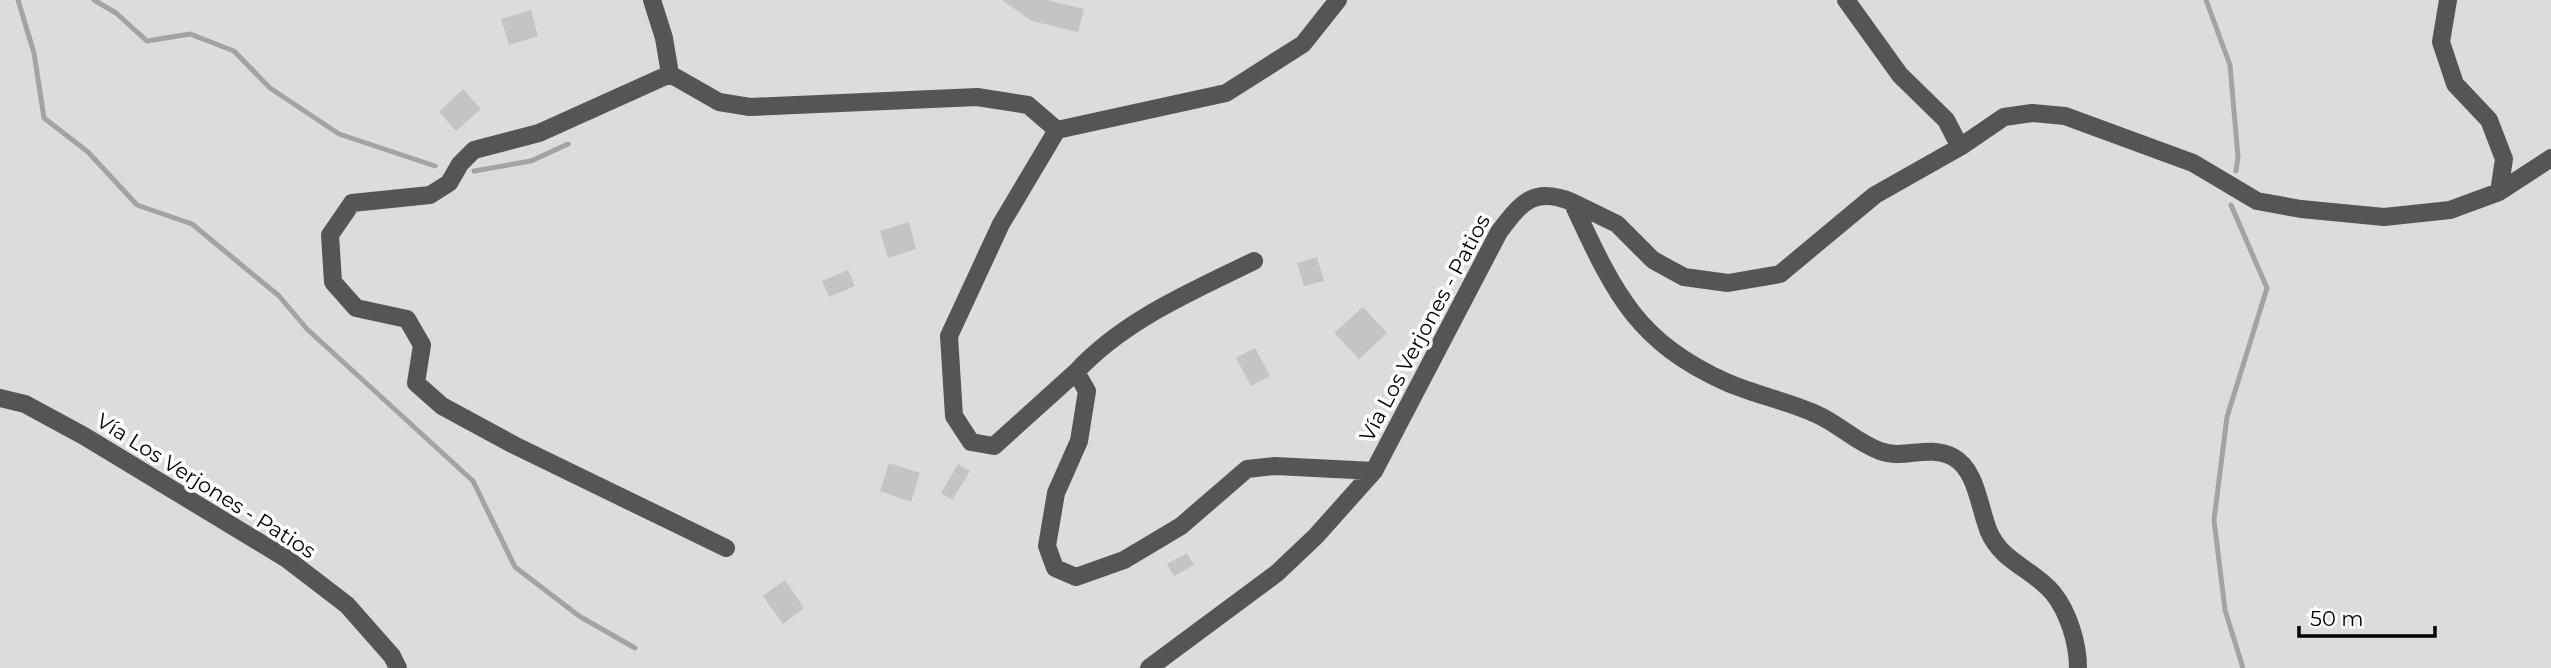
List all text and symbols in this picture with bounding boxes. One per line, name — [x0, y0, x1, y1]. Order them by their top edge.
street label: Vía Los Verjones - Patios — [1354, 210, 1495, 445]
street label: Vía Los Verjones - Patios — [92, 408, 320, 563]
scale bar — [2299, 594, 2436, 638]
text: 50 m — [2310, 606, 2364, 631]

